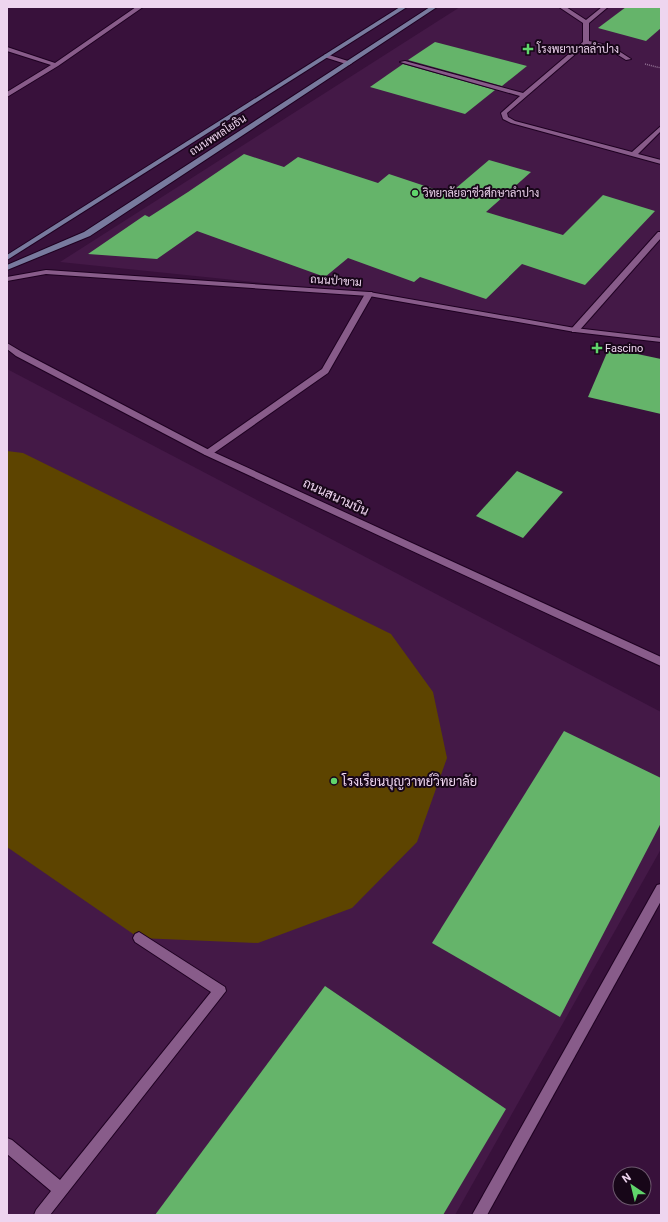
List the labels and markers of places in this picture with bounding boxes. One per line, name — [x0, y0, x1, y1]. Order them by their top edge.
place label: โรงพยาบาลลำปาง — [536, 41, 619, 56]
marker: โรงพยาบาลลำปาง — [522, 43, 534, 55]
place label: วิทยาลัยอาชีวศึกษาลำปาง — [423, 185, 539, 200]
marker: วิทยาลัยอาชีวศึกษาลำปาง — [410, 188, 420, 198]
place label: Fascino — [605, 342, 643, 355]
marker: Fascino — [592, 343, 602, 353]
place label: โรงเรียนบุญวาทย์วิทยาลัย — [341, 772, 477, 791]
marker: โรงเรียนบุญวาทย์วิทยาลัย — [329, 776, 339, 786]

